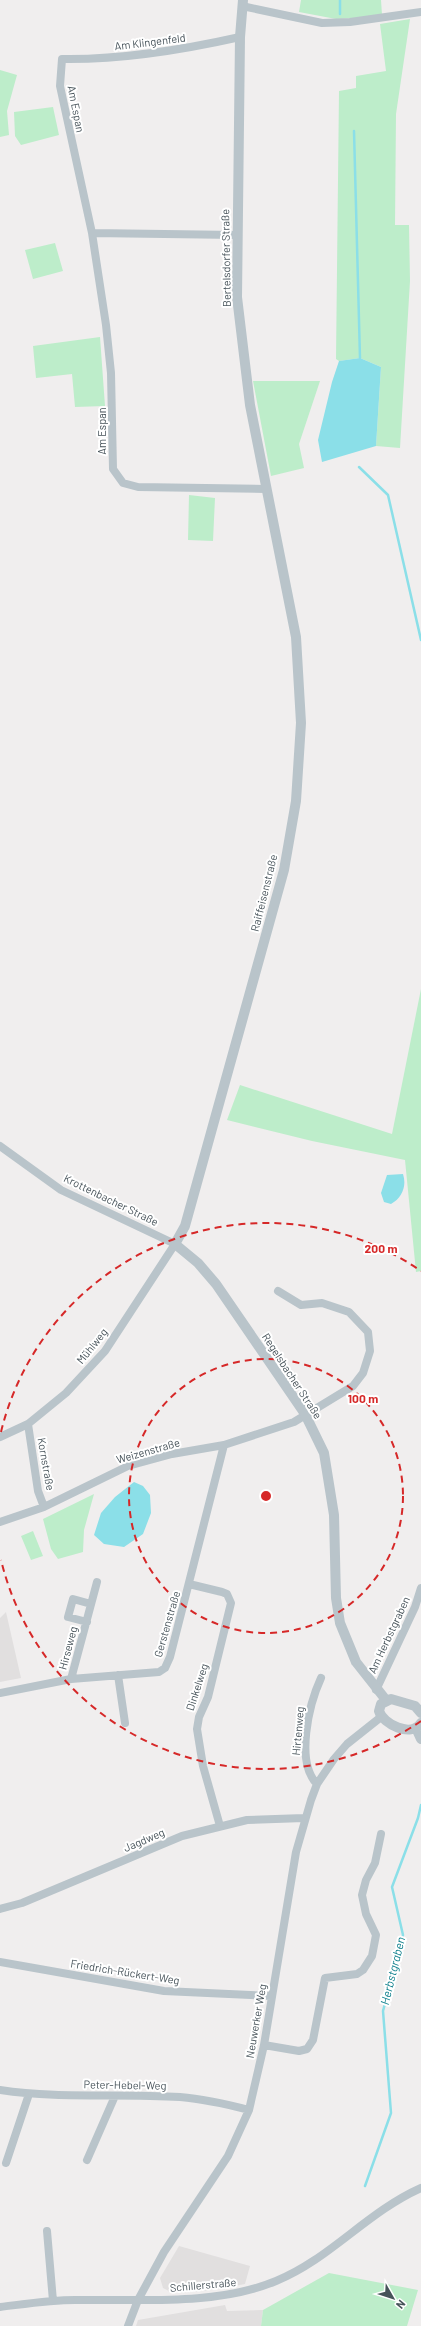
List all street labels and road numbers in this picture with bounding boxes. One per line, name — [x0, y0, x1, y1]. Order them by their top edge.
street label: Am Klingenfeld — [114, 31, 186, 52]
street label: Am Espan — [66, 84, 87, 134]
street label: Bertelsdorfer Straße — [218, 209, 233, 307]
street label: Am Espan — [95, 407, 108, 455]
street label: Raiffeisenstraße — [248, 853, 279, 933]
street label: Krottenbacher Straße — [62, 1171, 161, 1228]
street label: Mühlweg — [73, 1325, 110, 1366]
street label: Regelsbacher Straße — [260, 1330, 325, 1421]
street label: Weizenstraße — [115, 1435, 181, 1466]
street label: Kornstraße — [35, 1437, 58, 1491]
street label: Gerstenstraße — [151, 1589, 182, 1659]
street label: Am Herbstgraben — [365, 1594, 412, 1675]
street label: Hirseweg — [55, 1625, 80, 1671]
street label: Dinkelweg — [183, 1662, 210, 1712]
street label: Hirtenweg — [289, 1706, 306, 1756]
street label: Jagdweg — [121, 1825, 166, 1854]
street label: Friedrich-Rückert-Weg — [70, 1956, 181, 1987]
street label: Neuwerker Weg — [243, 1983, 268, 2059]
street label: Peter-Hebel-Weg — [84, 2077, 167, 2092]
street label: Schillerstraße — [169, 2275, 237, 2294]

